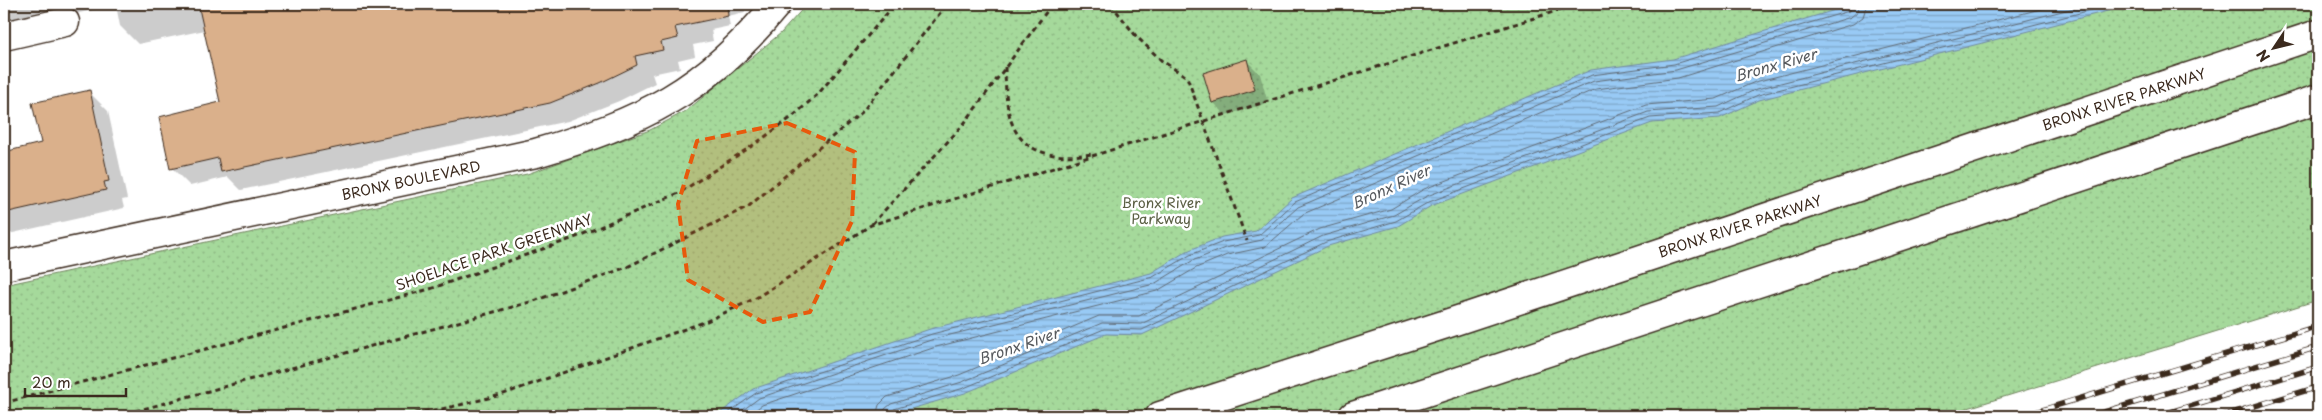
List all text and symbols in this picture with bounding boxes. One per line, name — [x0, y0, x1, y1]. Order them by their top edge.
north arrow — [2250, 22, 2300, 72]
water label: Bronx River — [1731, 41, 1821, 87]
text: N — [2251, 45, 2275, 66]
street label: BRONX RIVER PARKWAY — [2039, 63, 2209, 135]
street label: BRONX BOULEVARD — [340, 155, 482, 205]
water label: Bronx River — [1347, 157, 1435, 214]
street label: BRONX RIVER PARKWAY — [1655, 190, 1825, 262]
park label: Bronx River Parkway — [1122, 192, 1201, 229]
street label: SHOELACE PARK GREENWAY — [393, 208, 595, 296]
water label: Bronx River — [974, 320, 1064, 370]
scale bar — [25, 365, 126, 397]
text: 20 m — [32, 370, 71, 393]

